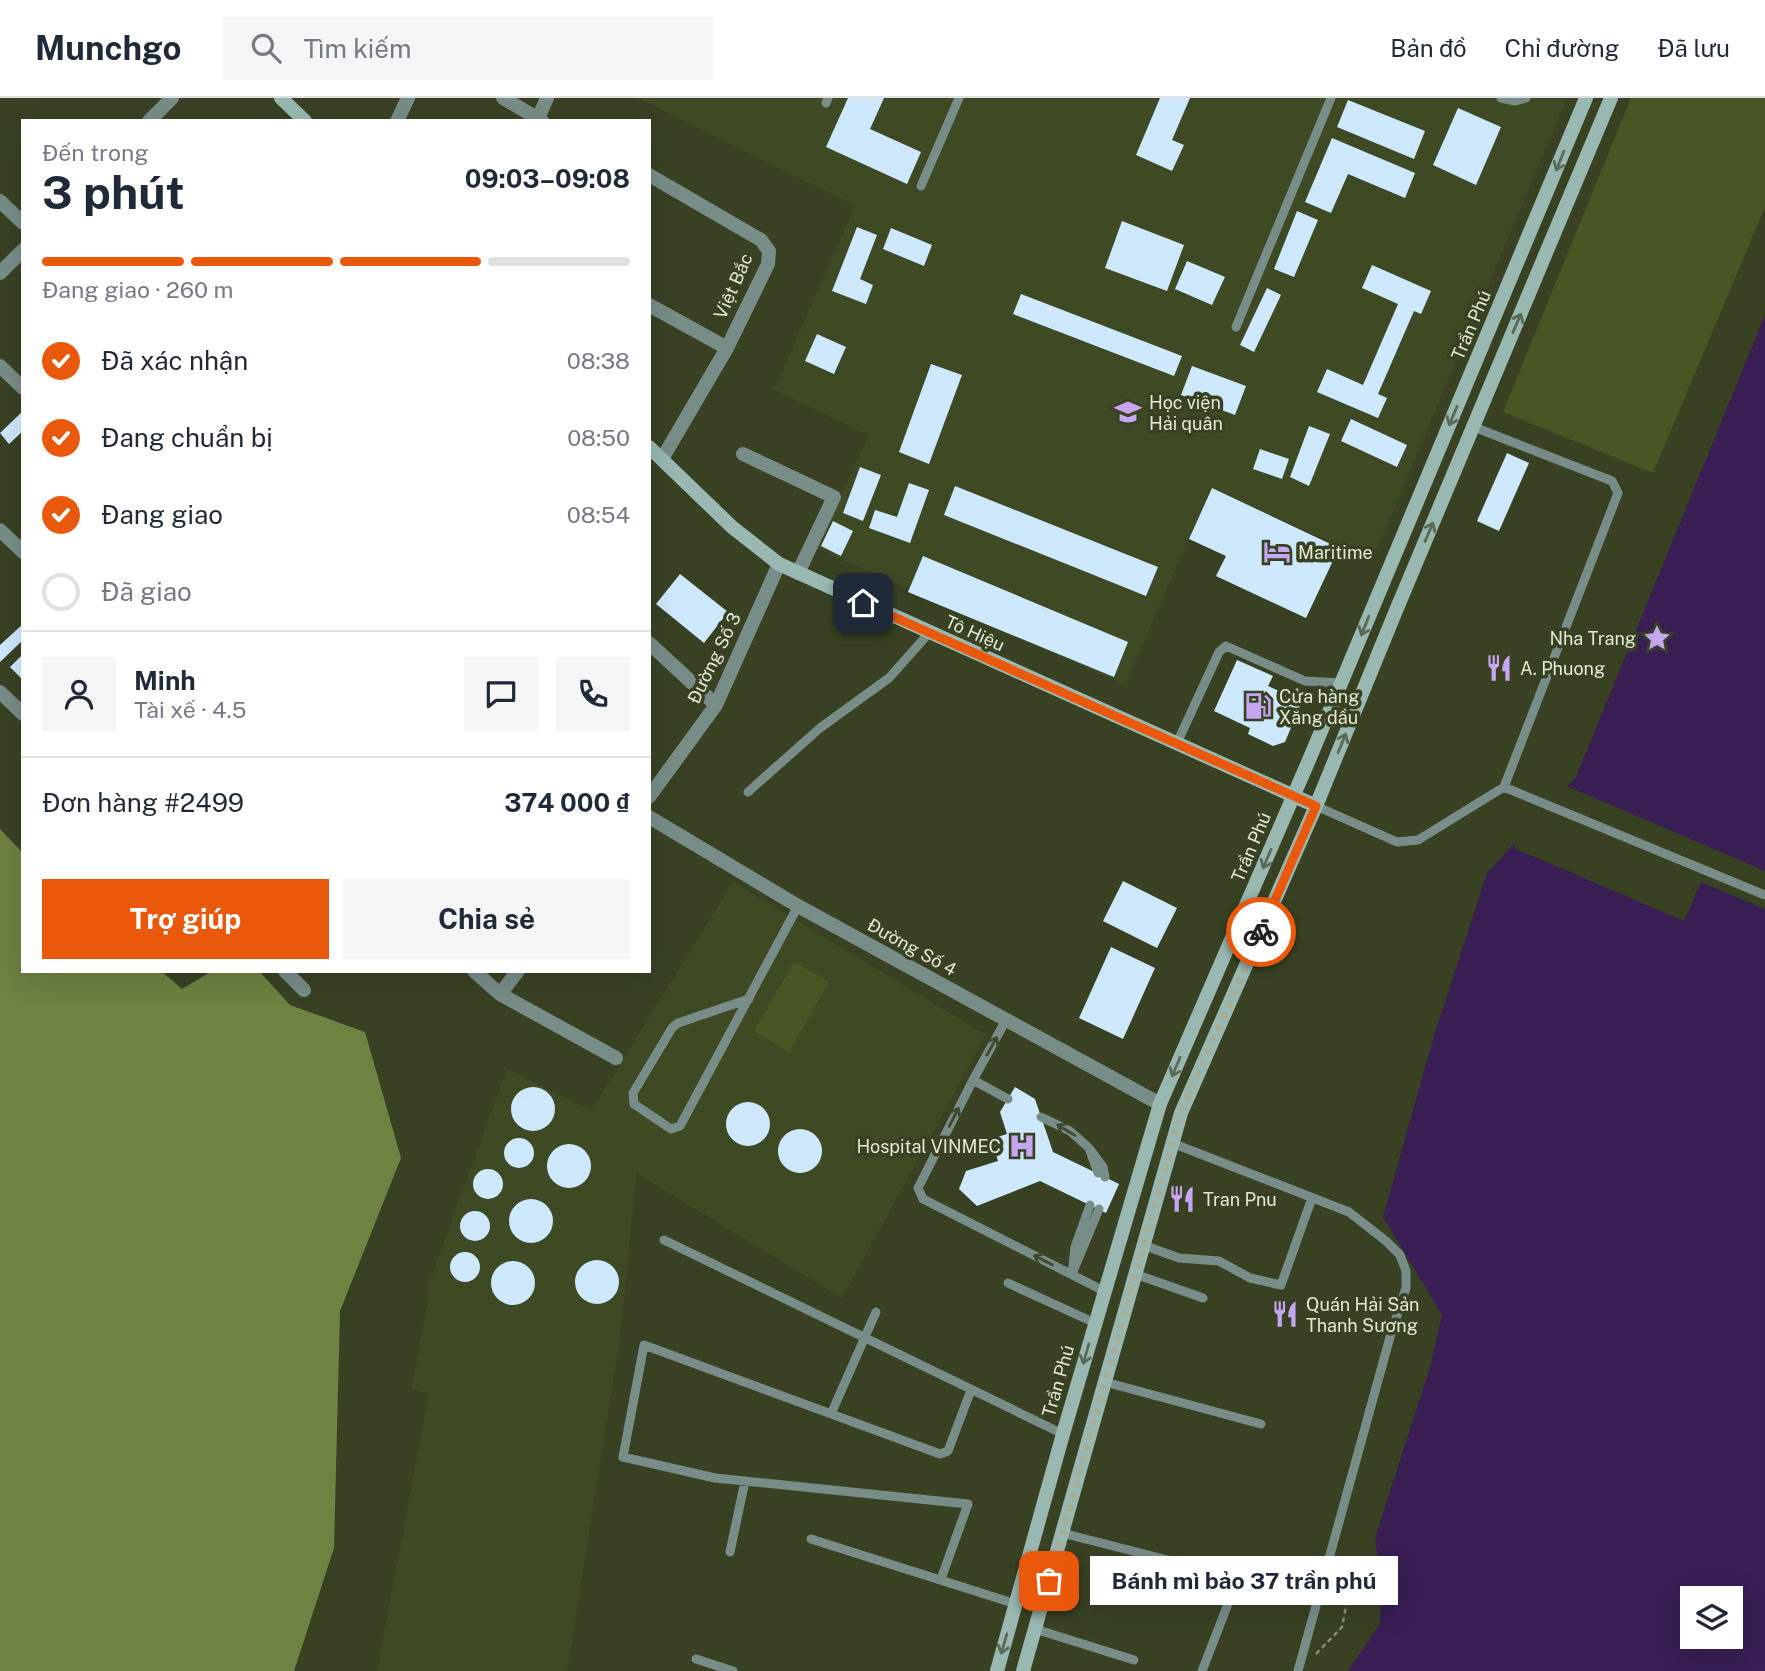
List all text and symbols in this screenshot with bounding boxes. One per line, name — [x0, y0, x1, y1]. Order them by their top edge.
search box — [223, 17, 713, 80]
text: Munchgo — [35, 29, 181, 67]
icon: search — [247, 29, 285, 67]
text: Tìm kiếm — [303, 33, 412, 64]
text: Bản đồ — [1390, 34, 1467, 62]
text: Chỉ đường — [1505, 34, 1619, 62]
text: Đã lưu — [1657, 34, 1730, 62]
text: Đến trong — [42, 139, 149, 166]
one-way arrow — [1552, 150, 1565, 171]
text: 09:03–09:08 — [465, 163, 630, 194]
text: 3 phút — [42, 165, 185, 219]
street label: Việt Bắc — [709, 250, 757, 322]
text: Đang giao · 260 m — [42, 276, 233, 303]
street label: Trần Phú — [1447, 287, 1495, 363]
one-way arrow — [1511, 312, 1524, 334]
icon: check — [42, 342, 80, 380]
text: Đã xác nhận — [101, 345, 248, 376]
text: 08:38 — [567, 347, 630, 374]
place label: Học viện Hải quân — [1149, 392, 1223, 434]
school or university icon: Học viện Hải quân — [1113, 397, 1143, 427]
one-way arrow — [1446, 405, 1459, 427]
icon: check — [42, 419, 80, 457]
text: Đang chuẩn bị — [101, 422, 273, 453]
text: 08:50 — [567, 424, 630, 451]
icon: check — [42, 496, 80, 534]
text: Đang giao — [101, 499, 223, 530]
text: 08:54 — [567, 501, 630, 528]
one-way arrow — [1423, 522, 1436, 544]
hotel icon: Maritime — [1262, 537, 1292, 567]
place label: Maritime — [1298, 542, 1373, 563]
pin — [833, 573, 893, 633]
text: Đã giao — [101, 576, 192, 607]
icon: home — [844, 584, 882, 622]
street label: Đường Số 3 — [683, 609, 745, 707]
street label: Tô Hiệu — [942, 611, 1008, 655]
one-way arrow — [1357, 614, 1370, 636]
place icon: Nha Trang — [1642, 623, 1672, 653]
place label: Nha Trang — [1549, 628, 1636, 649]
restaurant icon: A. Phuong — [1484, 653, 1514, 683]
button: person — [42, 657, 116, 731]
button: chat — [464, 657, 538, 731]
button: phone — [556, 657, 630, 731]
place label: A. Phuong — [1520, 658, 1605, 679]
text: Minh — [134, 665, 196, 696]
place label: Cửa hàng Xăng dầu — [1279, 686, 1359, 728]
fuel station icon: Cửa hàng Xăng dầu — [1243, 691, 1273, 721]
text: Tài xế · 4.5 — [134, 696, 246, 723]
one-way arrow — [1337, 732, 1350, 754]
text: Đơn hàng #2499 — [42, 787, 244, 818]
text: 374 000 ₫ — [504, 787, 630, 818]
street label: Trần Phú — [1227, 809, 1275, 885]
one-way arrow — [1259, 847, 1272, 869]
button: Trợ giúp — [42, 879, 329, 959]
button: Chia sẻ — [343, 879, 630, 959]
courier — [1226, 897, 1296, 967]
icon: bike — [1242, 913, 1280, 951]
street label: Đường Số 4 — [864, 914, 960, 980]
one-way arrow — [986, 1036, 999, 1057]
one-way arrow — [1169, 1056, 1182, 1078]
one-way arrow — [948, 1107, 962, 1127]
one-way arrow — [1057, 1123, 1076, 1138]
hospital icon: Hospital VINMEC — [1007, 1131, 1037, 1161]
place label: Hospital VINMEC — [856, 1136, 1001, 1157]
restaurant icon: Tran Pnu — [1167, 1184, 1197, 1214]
place label: Tran Pnu — [1203, 1189, 1277, 1210]
one-way arrow — [1033, 1252, 1054, 1266]
place label: Quán Hải Sản Thanh Sương — [1306, 1294, 1419, 1336]
restaurant icon: Quán Hải Sản Thanh Sương — [1270, 1299, 1300, 1329]
street label: Trần Phú — [1038, 1343, 1078, 1419]
one-way arrow — [1078, 1343, 1091, 1365]
pin — [1019, 1551, 1079, 1611]
callout: Bánh mì bảo 37 trần phú — [1091, 1556, 1399, 1606]
icon: bag — [1030, 1562, 1068, 1600]
text: Bánh mì bảo 37 trần phú — [1112, 1567, 1376, 1594]
map controls — [1680, 1586, 1743, 1649]
button: layers — [1680, 1586, 1743, 1649]
one-way arrow — [997, 1633, 1010, 1655]

